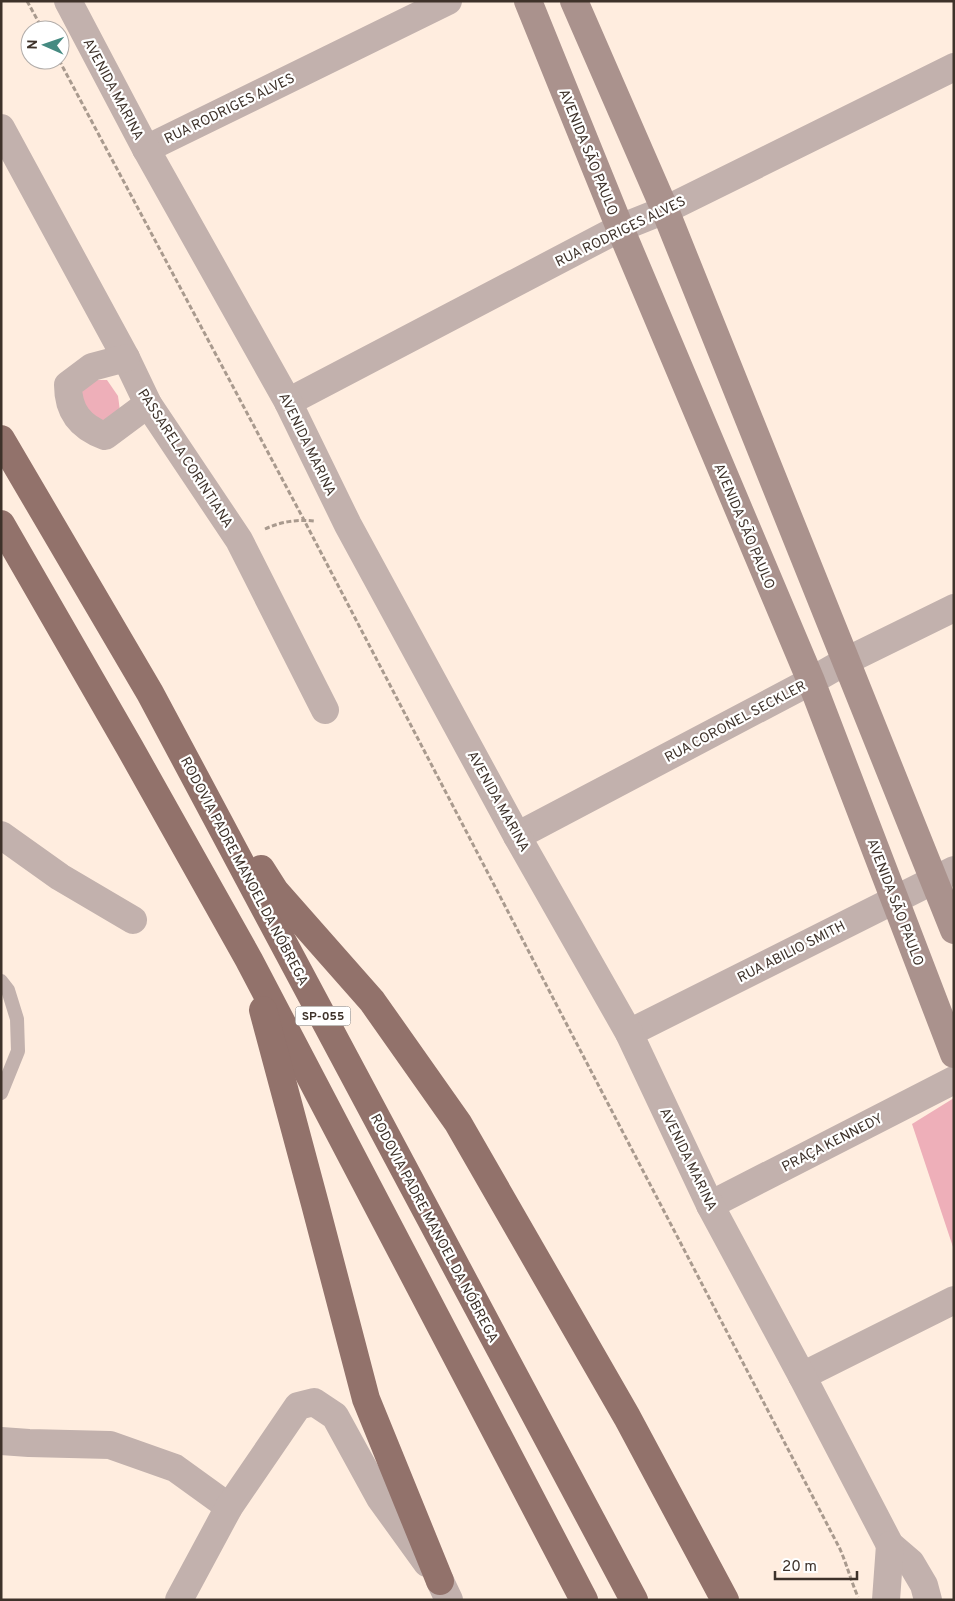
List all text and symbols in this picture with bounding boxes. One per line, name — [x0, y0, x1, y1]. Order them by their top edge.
north arrow — [20, 20, 70, 70]
street label: AVENIDA MARINA — [79, 36, 147, 144]
text: N — [25, 39, 42, 50]
street label: RUA RODRIGES ALVES — [162, 70, 298, 148]
street label: AVENIDA SÃO PAULO — [554, 87, 621, 218]
street label: RUA RODRIGES ALVES — [553, 193, 689, 271]
street label: PASSARELA CORINTIANA — [133, 386, 236, 532]
street label: AVENIDA MARINA — [274, 390, 339, 499]
street label: AVENIDA SÃO PAULO — [709, 461, 778, 592]
street label: RUA CORONEL SECKLER — [662, 678, 809, 767]
street label: AVENIDA MARINA — [463, 748, 532, 855]
street label: RODOVIA PADRE MANOEL DA NÓBREGA — [176, 754, 312, 989]
street label: AVENIDA SÃO PAULO — [862, 836, 927, 969]
street label: RUA ABILIO SMITH — [735, 918, 848, 987]
road number: SP-055 — [296, 1006, 350, 1026]
street label: AVENIDA MARINA — [655, 1105, 720, 1214]
street label: RODOVIA PADRE MANOEL DA NÓBREGA — [366, 1111, 502, 1346]
street label: PRAÇA KENNEDY — [779, 1111, 886, 1176]
scale bar — [775, 1548, 858, 1580]
text: 20 m — [782, 1558, 817, 1577]

